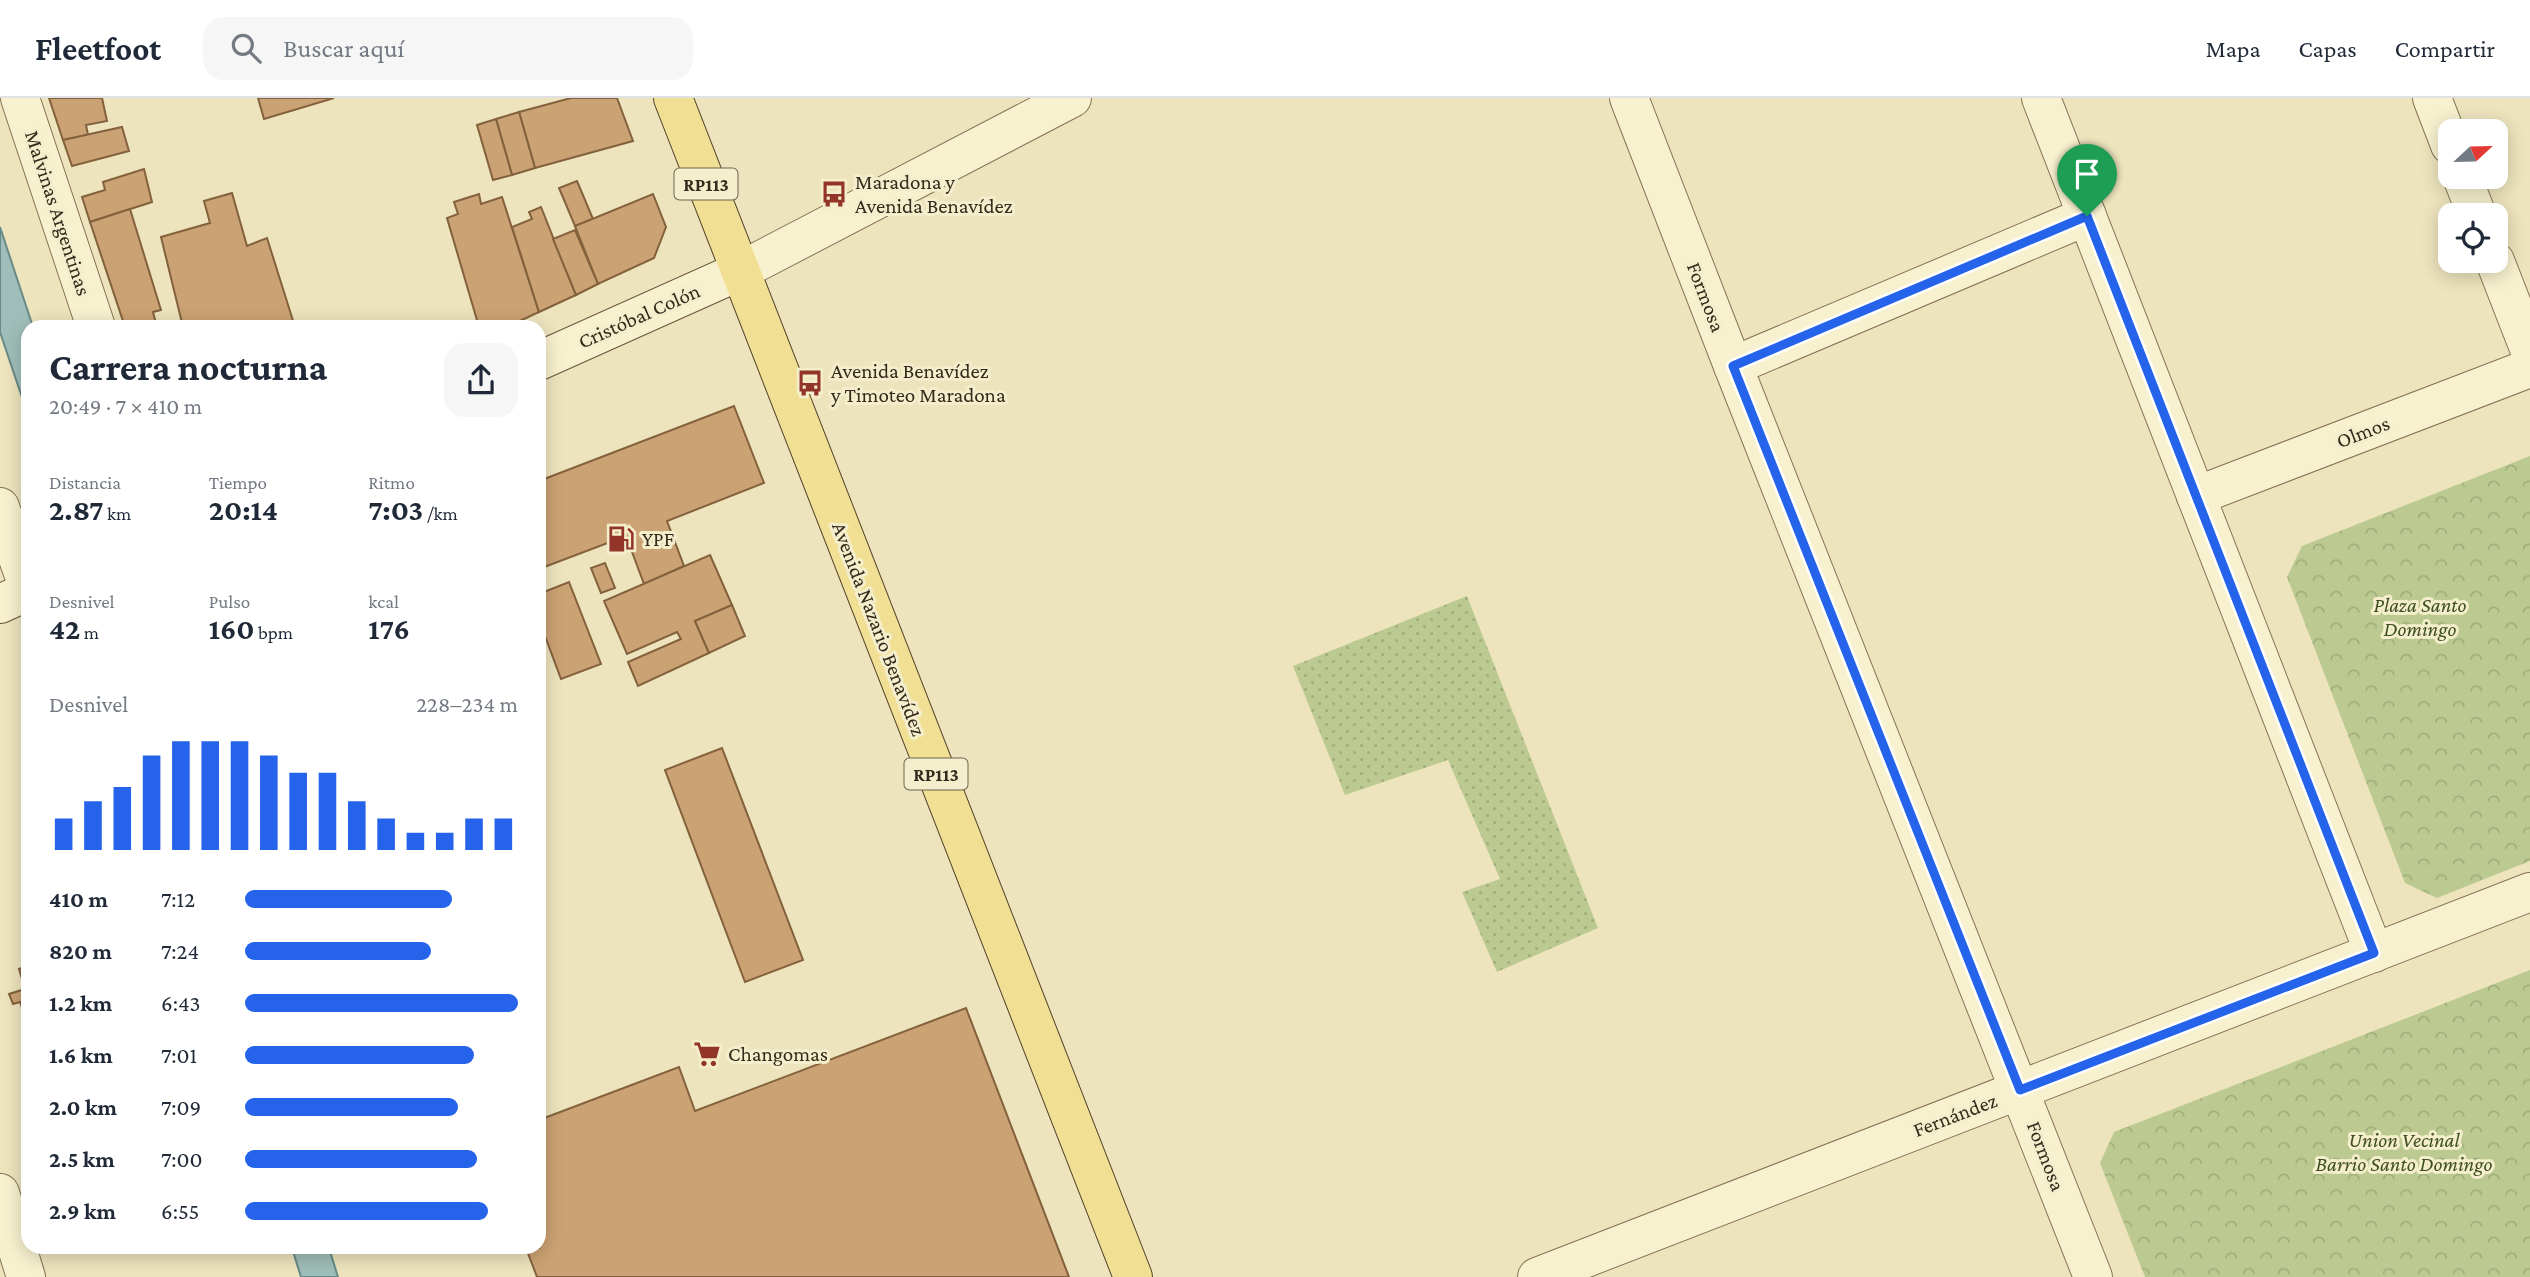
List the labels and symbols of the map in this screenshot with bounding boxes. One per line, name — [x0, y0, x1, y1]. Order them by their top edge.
north arrow — [2438, 119, 2508, 189]
street label: Malvinas Argentinas — [20, 127, 96, 299]
pin — [2057, 144, 2117, 216]
road number: RP113 — [674, 169, 738, 200]
place label: Maradona y Avenida Benavídez — [855, 170, 1013, 218]
bus stop icon: Maradona y Avenida Benavídez — [819, 179, 849, 209]
street label: Formosa — [1682, 259, 1730, 336]
street label: Cristóbal Colón — [574, 278, 704, 354]
place label: Avenida Benavídez y Timoteo Maradona — [830, 359, 1006, 407]
bus stop icon: Avenida Benavídez y Timoteo Maradona — [795, 368, 825, 398]
street label: Olmos — [2333, 411, 2393, 453]
street label: Avenida Nazario Benavídez — [827, 519, 931, 739]
fuel station icon: YPF — [606, 524, 636, 554]
place label: YPF — [642, 527, 675, 551]
park label: Plaza Santo Domingo — [2374, 593, 2466, 641]
road number: RP113 — [904, 758, 968, 790]
supermarket icon: Changomas — [692, 1039, 722, 1069]
place label: Changomas — [728, 1042, 828, 1066]
street label: Fernández — [1910, 1088, 2000, 1142]
street label: Formosa — [2022, 1118, 2070, 1195]
park label: Union Vecinal Barrio Santo Domingo — [2316, 1128, 2492, 1176]

